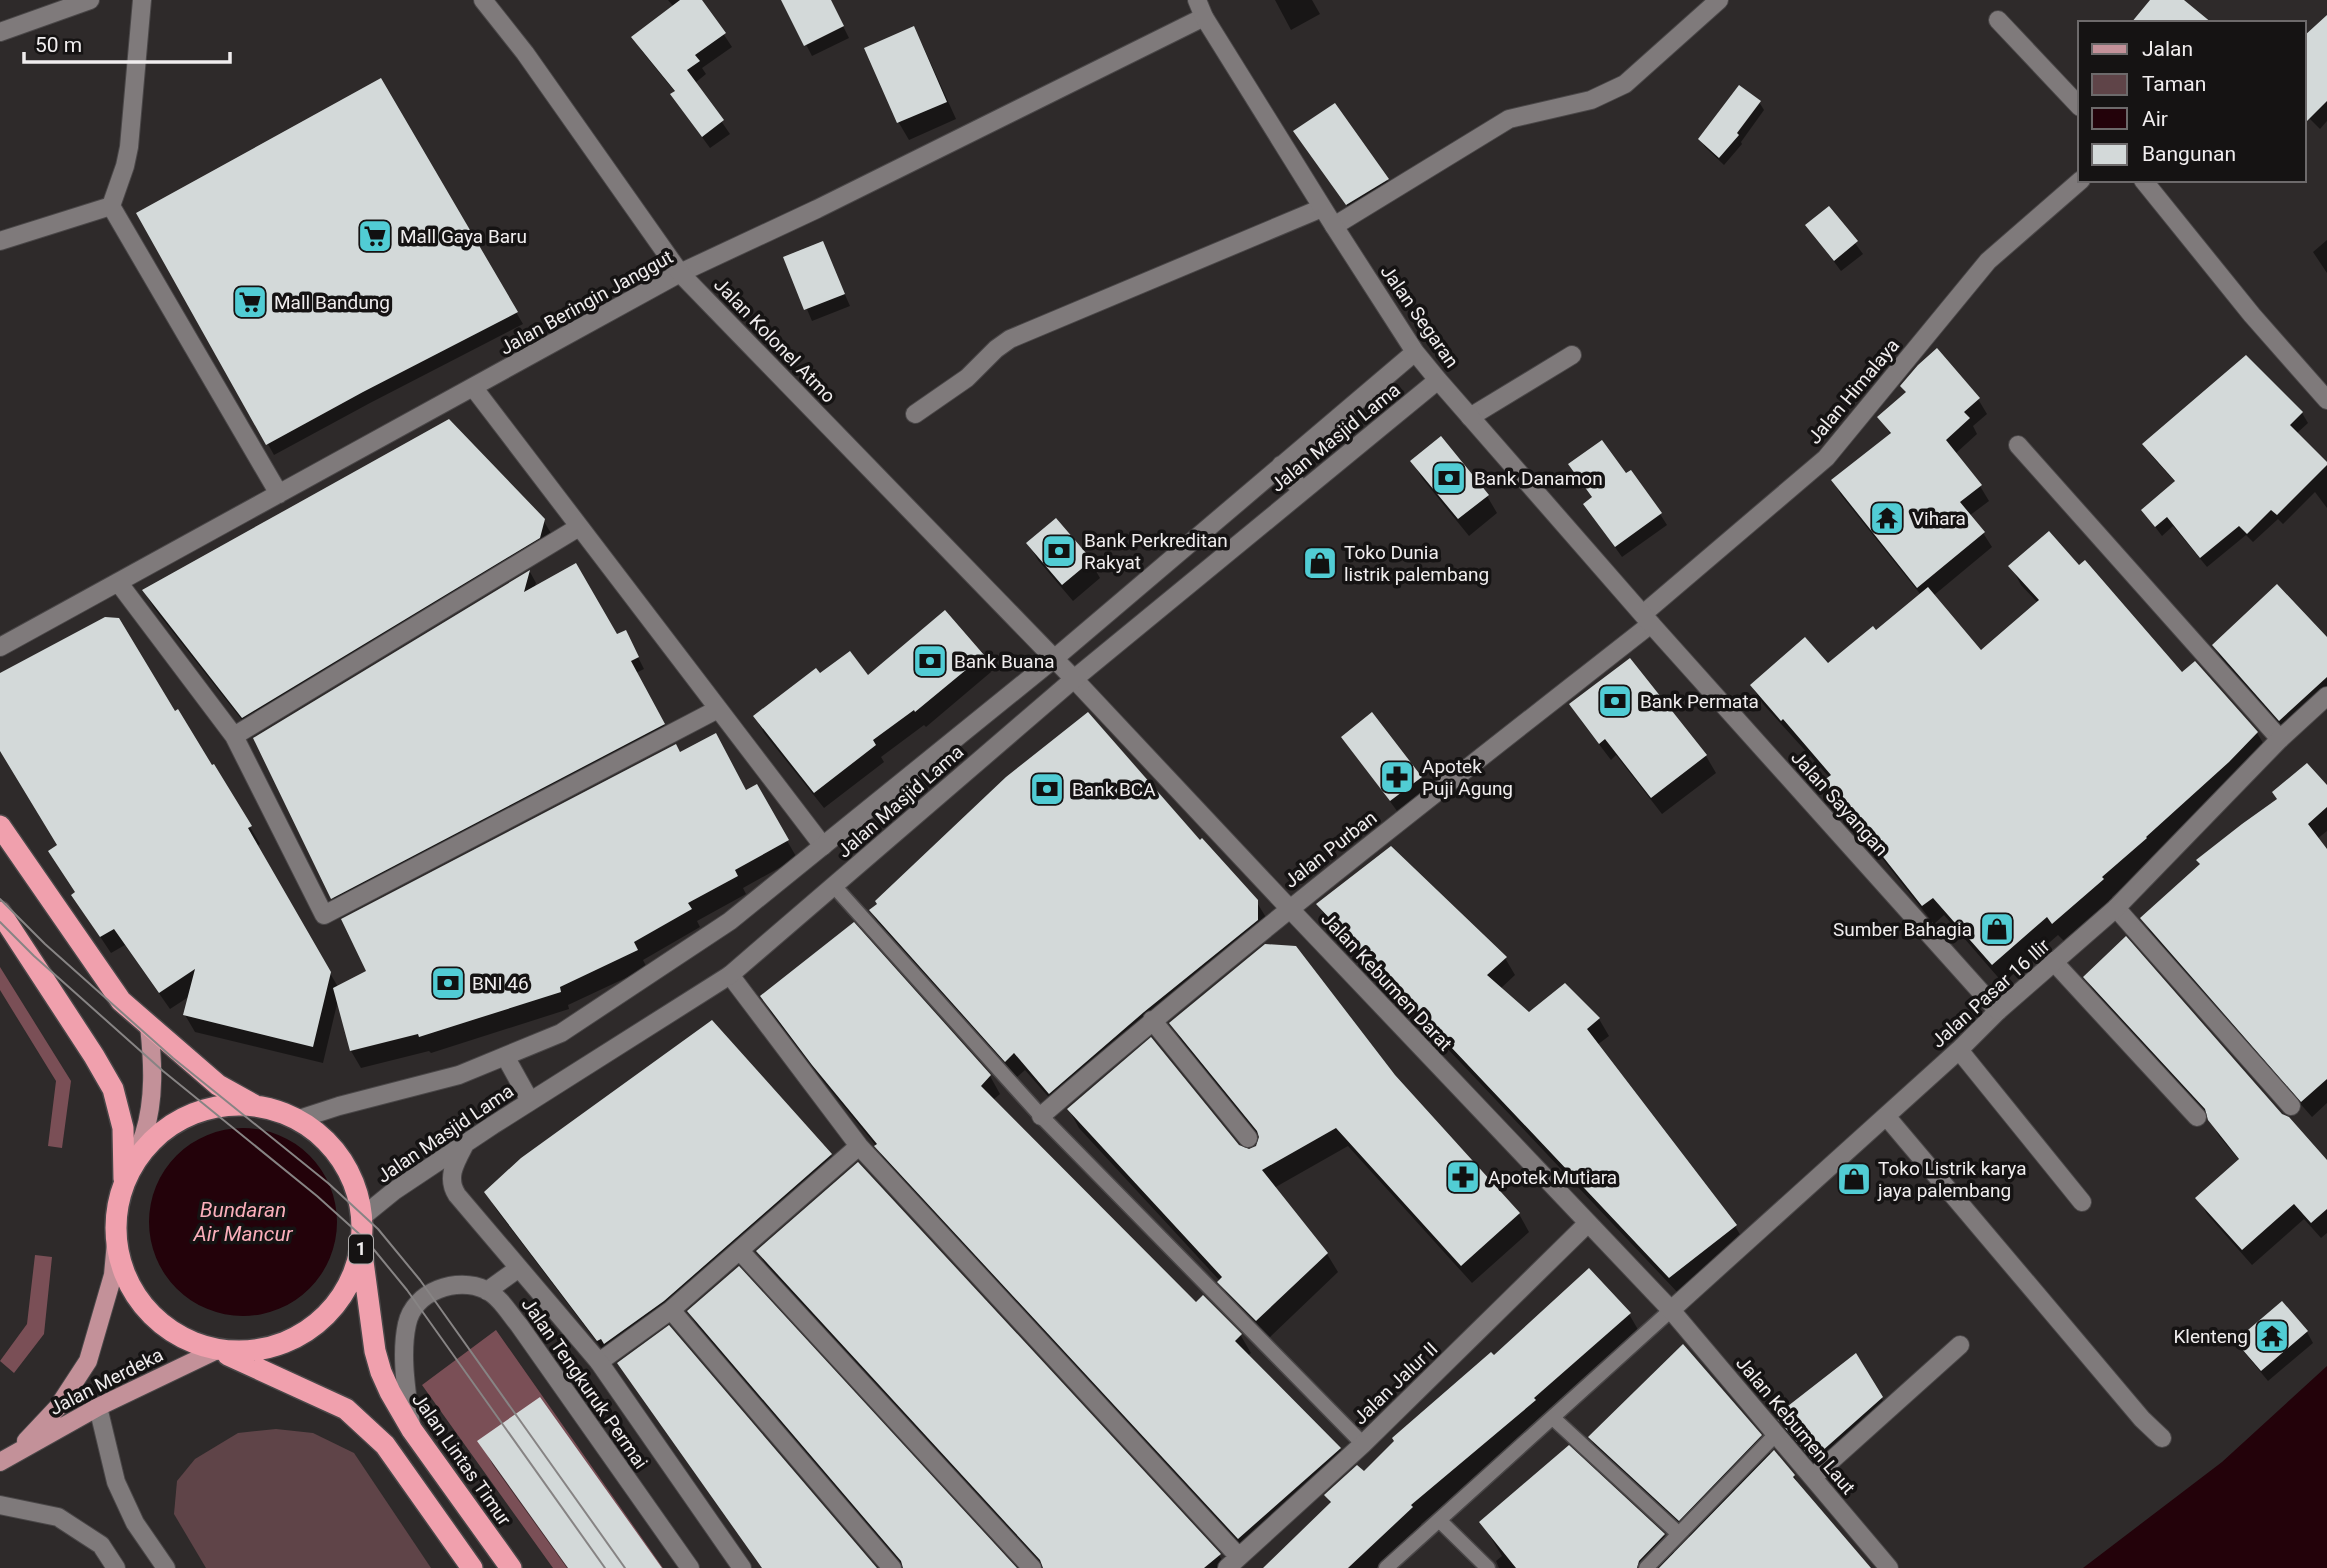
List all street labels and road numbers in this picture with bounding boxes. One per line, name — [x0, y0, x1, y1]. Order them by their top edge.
street label: Jalan Beringin Janggut — [496, 245, 677, 360]
street label: Jalan Segaran — [1376, 260, 1463, 372]
street label: Jalan Kolonel Atmo — [709, 273, 840, 408]
street label: Jalan Himalaya — [1803, 334, 1904, 449]
street label: Jalan Masjid Lama — [1266, 378, 1405, 497]
street label: Jalan Masjid Lama — [832, 740, 968, 863]
street label: Jalan Sayangan — [1786, 746, 1893, 861]
street label: Jalan Purban — [1279, 806, 1381, 893]
street label: Jalan Kebumen Darat — [1316, 907, 1457, 1055]
street label: Jalan Pasar 16 Ilir — [1926, 934, 2055, 1053]
street label: Jalan Masjid Lama — [373, 1079, 518, 1188]
road number: 1 — [349, 1234, 373, 1264]
street label: Jalan Tengkuruk Permai — [517, 1293, 652, 1473]
street label: Jalan Jalur II — [1348, 1337, 1442, 1429]
street label: Jalan Merdeka — [45, 1343, 167, 1420]
street label: Jalan Kebumen Laut — [1731, 1352, 1860, 1499]
street label: Jalan Lintas Timur — [407, 1389, 516, 1530]

